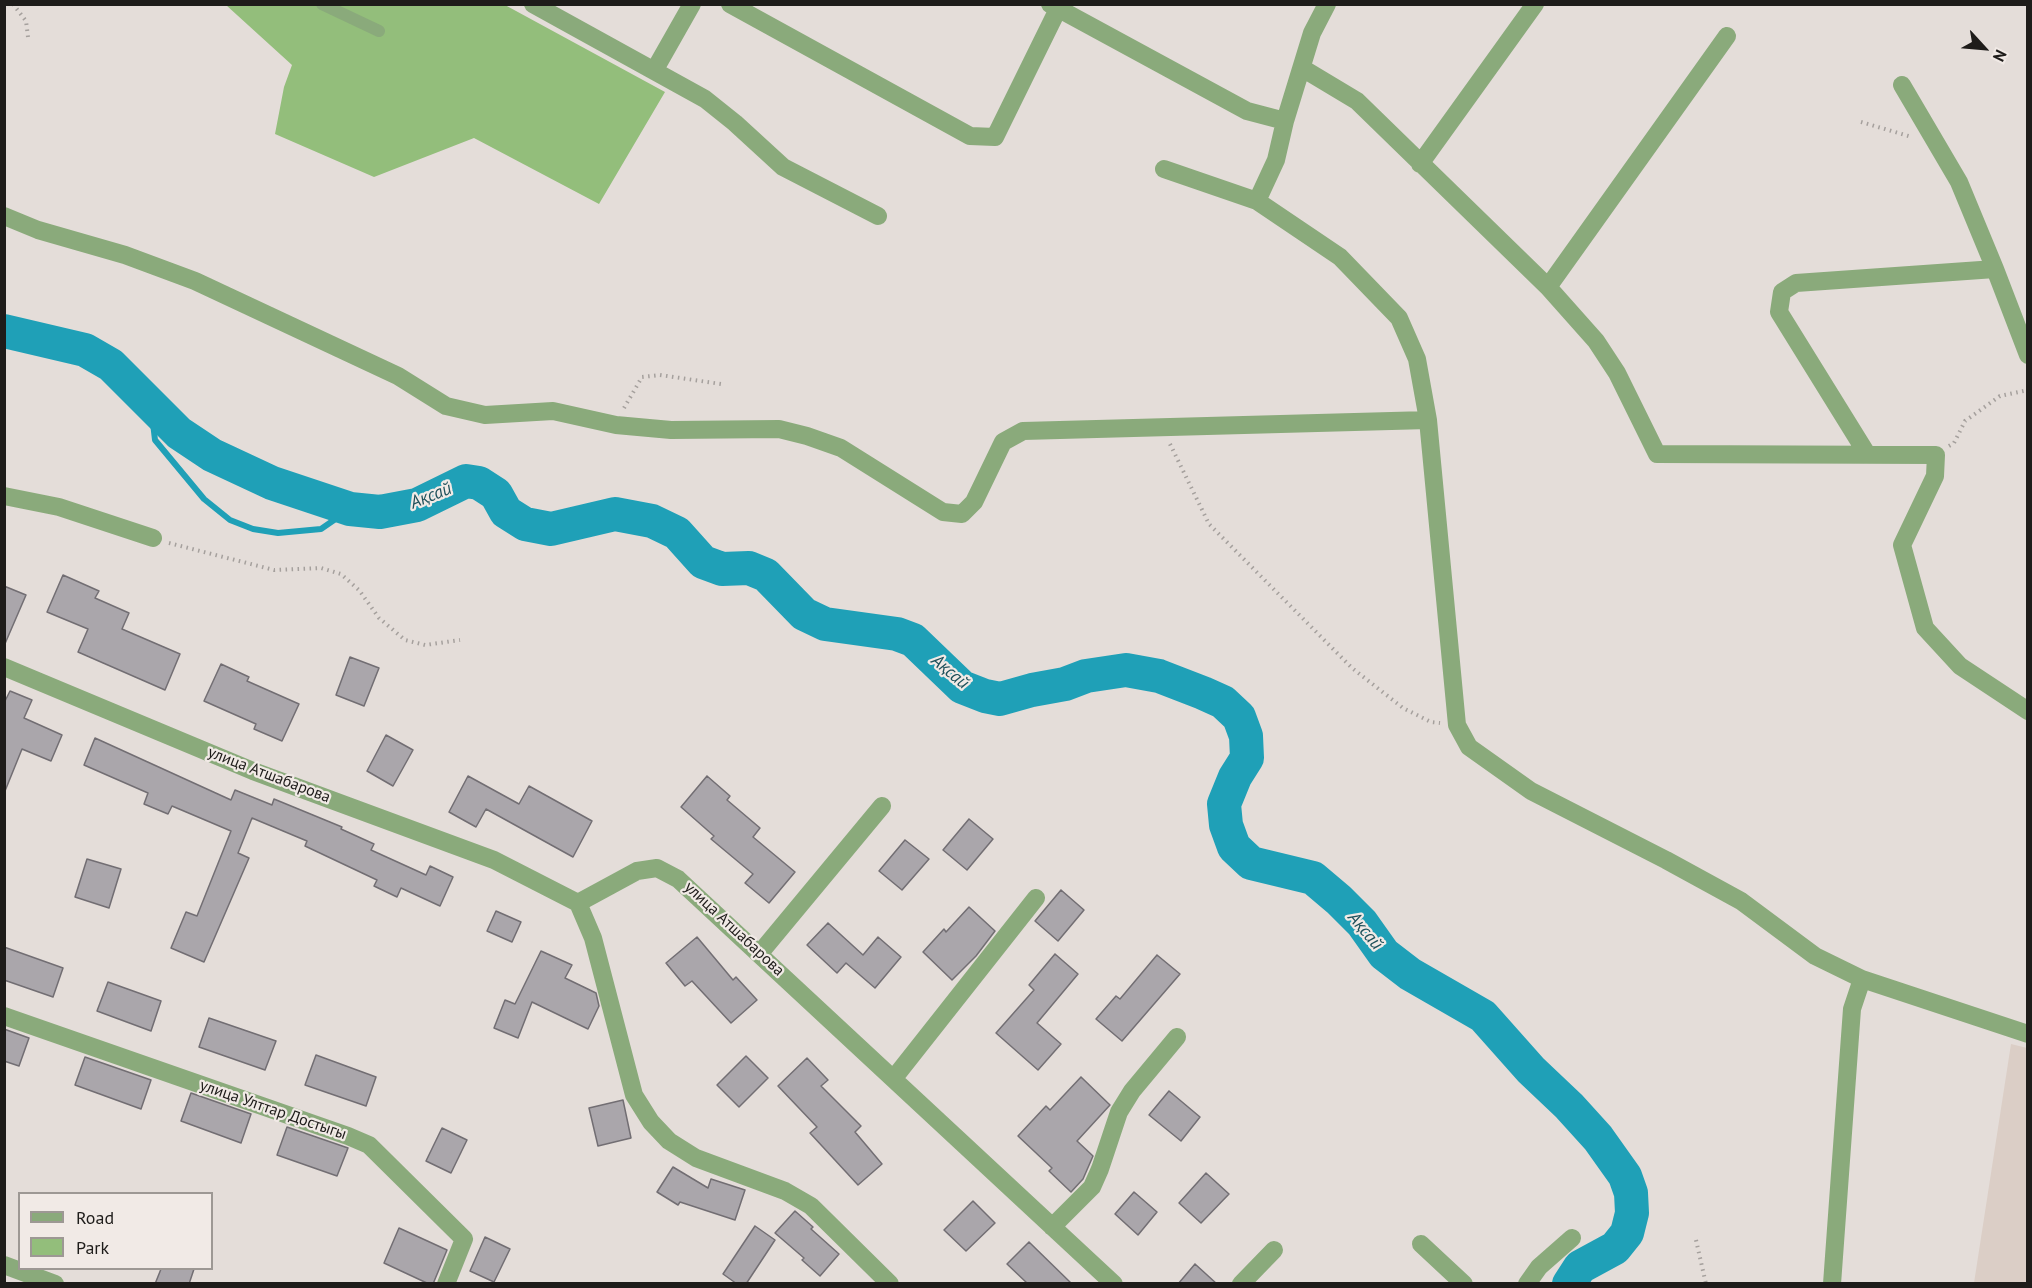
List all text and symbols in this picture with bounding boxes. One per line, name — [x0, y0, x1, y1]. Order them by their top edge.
north arrow — [1954, 18, 2014, 78]
text: N — [1989, 47, 2011, 65]
water label: Ақсай — [407, 478, 455, 514]
water label: Ақсай — [927, 650, 973, 694]
street label: улица Атшабарова — [205, 743, 333, 807]
street label: улица Атшабарова — [680, 878, 788, 980]
water label: Ақсай — [1343, 908, 1387, 954]
street label: улица Улттар Достыгы — [197, 1076, 349, 1144]
legend — [18, 1192, 213, 1270]
text: Road — [76, 1206, 114, 1229]
text: Park — [76, 1236, 109, 1259]

